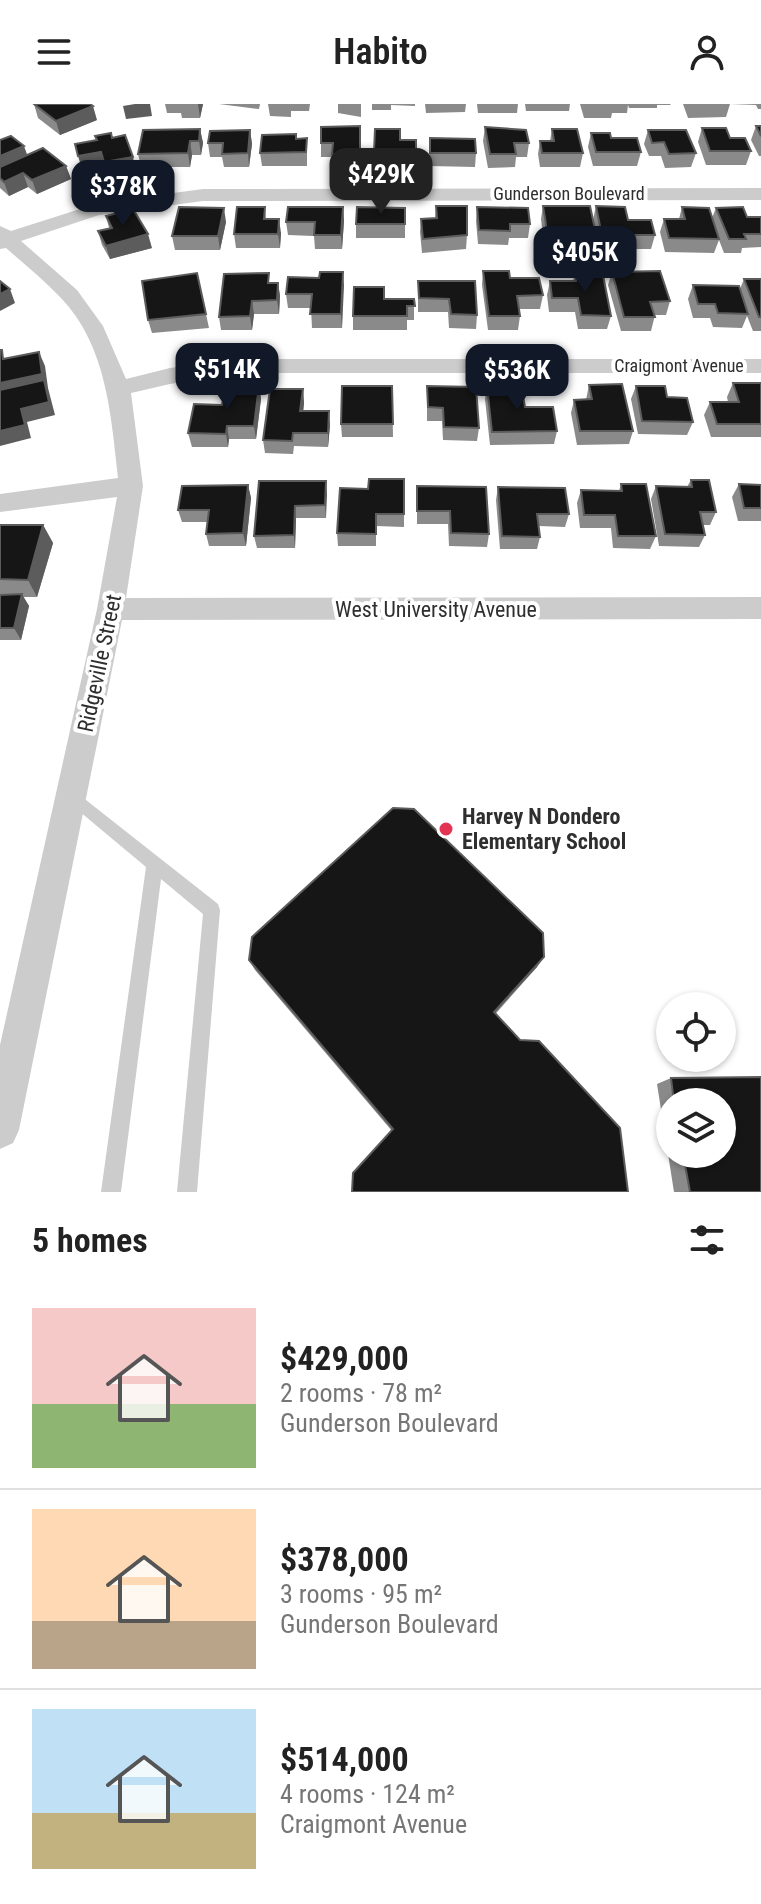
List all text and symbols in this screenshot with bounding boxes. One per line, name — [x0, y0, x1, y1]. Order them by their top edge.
icon: menu — [32, 30, 76, 74]
icon: person — [685, 30, 729, 74]
text: Habito — [333, 31, 428, 73]
pin: $429K — [325, 148, 437, 216]
text: $429K — [348, 159, 414, 189]
pin: $378K — [67, 160, 179, 228]
text: $378K — [90, 171, 156, 201]
street label: Gunderson Boulevard — [493, 183, 645, 204]
pin: $405K — [529, 226, 641, 294]
text: $405K — [552, 237, 618, 267]
pin: $514K — [171, 343, 283, 411]
pin: $536K — [461, 344, 573, 412]
text: $514K — [194, 354, 260, 384]
text: $536K — [484, 355, 550, 385]
street label: Craigmont Avenue — [614, 355, 744, 376]
street label: Ridgeville Street — [73, 592, 126, 734]
street label: West University Avenue — [335, 597, 537, 622]
place label: Harvey N Dondero Elementary School — [462, 804, 626, 854]
marker: Harvey N Dondero Elementary School — [437, 820, 455, 838]
map controls — [656, 992, 736, 1168]
button: locate — [656, 992, 736, 1072]
button: layers — [656, 1088, 736, 1168]
icon: filters — [685, 1218, 729, 1262]
text: 5 homes — [32, 1220, 148, 1260]
text: $429,000 — [280, 1338, 409, 1378]
icon: home — [96, 1340, 192, 1436]
text: 2 rooms · 78 m² — [280, 1378, 442, 1408]
text: Gunderson Boulevard — [280, 1408, 499, 1438]
text: $378,000 — [280, 1539, 409, 1579]
icon: home — [96, 1541, 192, 1637]
text: 3 rooms · 95 m² — [280, 1579, 442, 1609]
text: Gunderson Boulevard — [280, 1609, 499, 1639]
text: $514,000 — [280, 1739, 409, 1779]
icon: home — [96, 1741, 192, 1837]
text: 4 rooms · 124 m² — [280, 1779, 455, 1809]
text: Craigmont Avenue — [280, 1809, 467, 1839]

